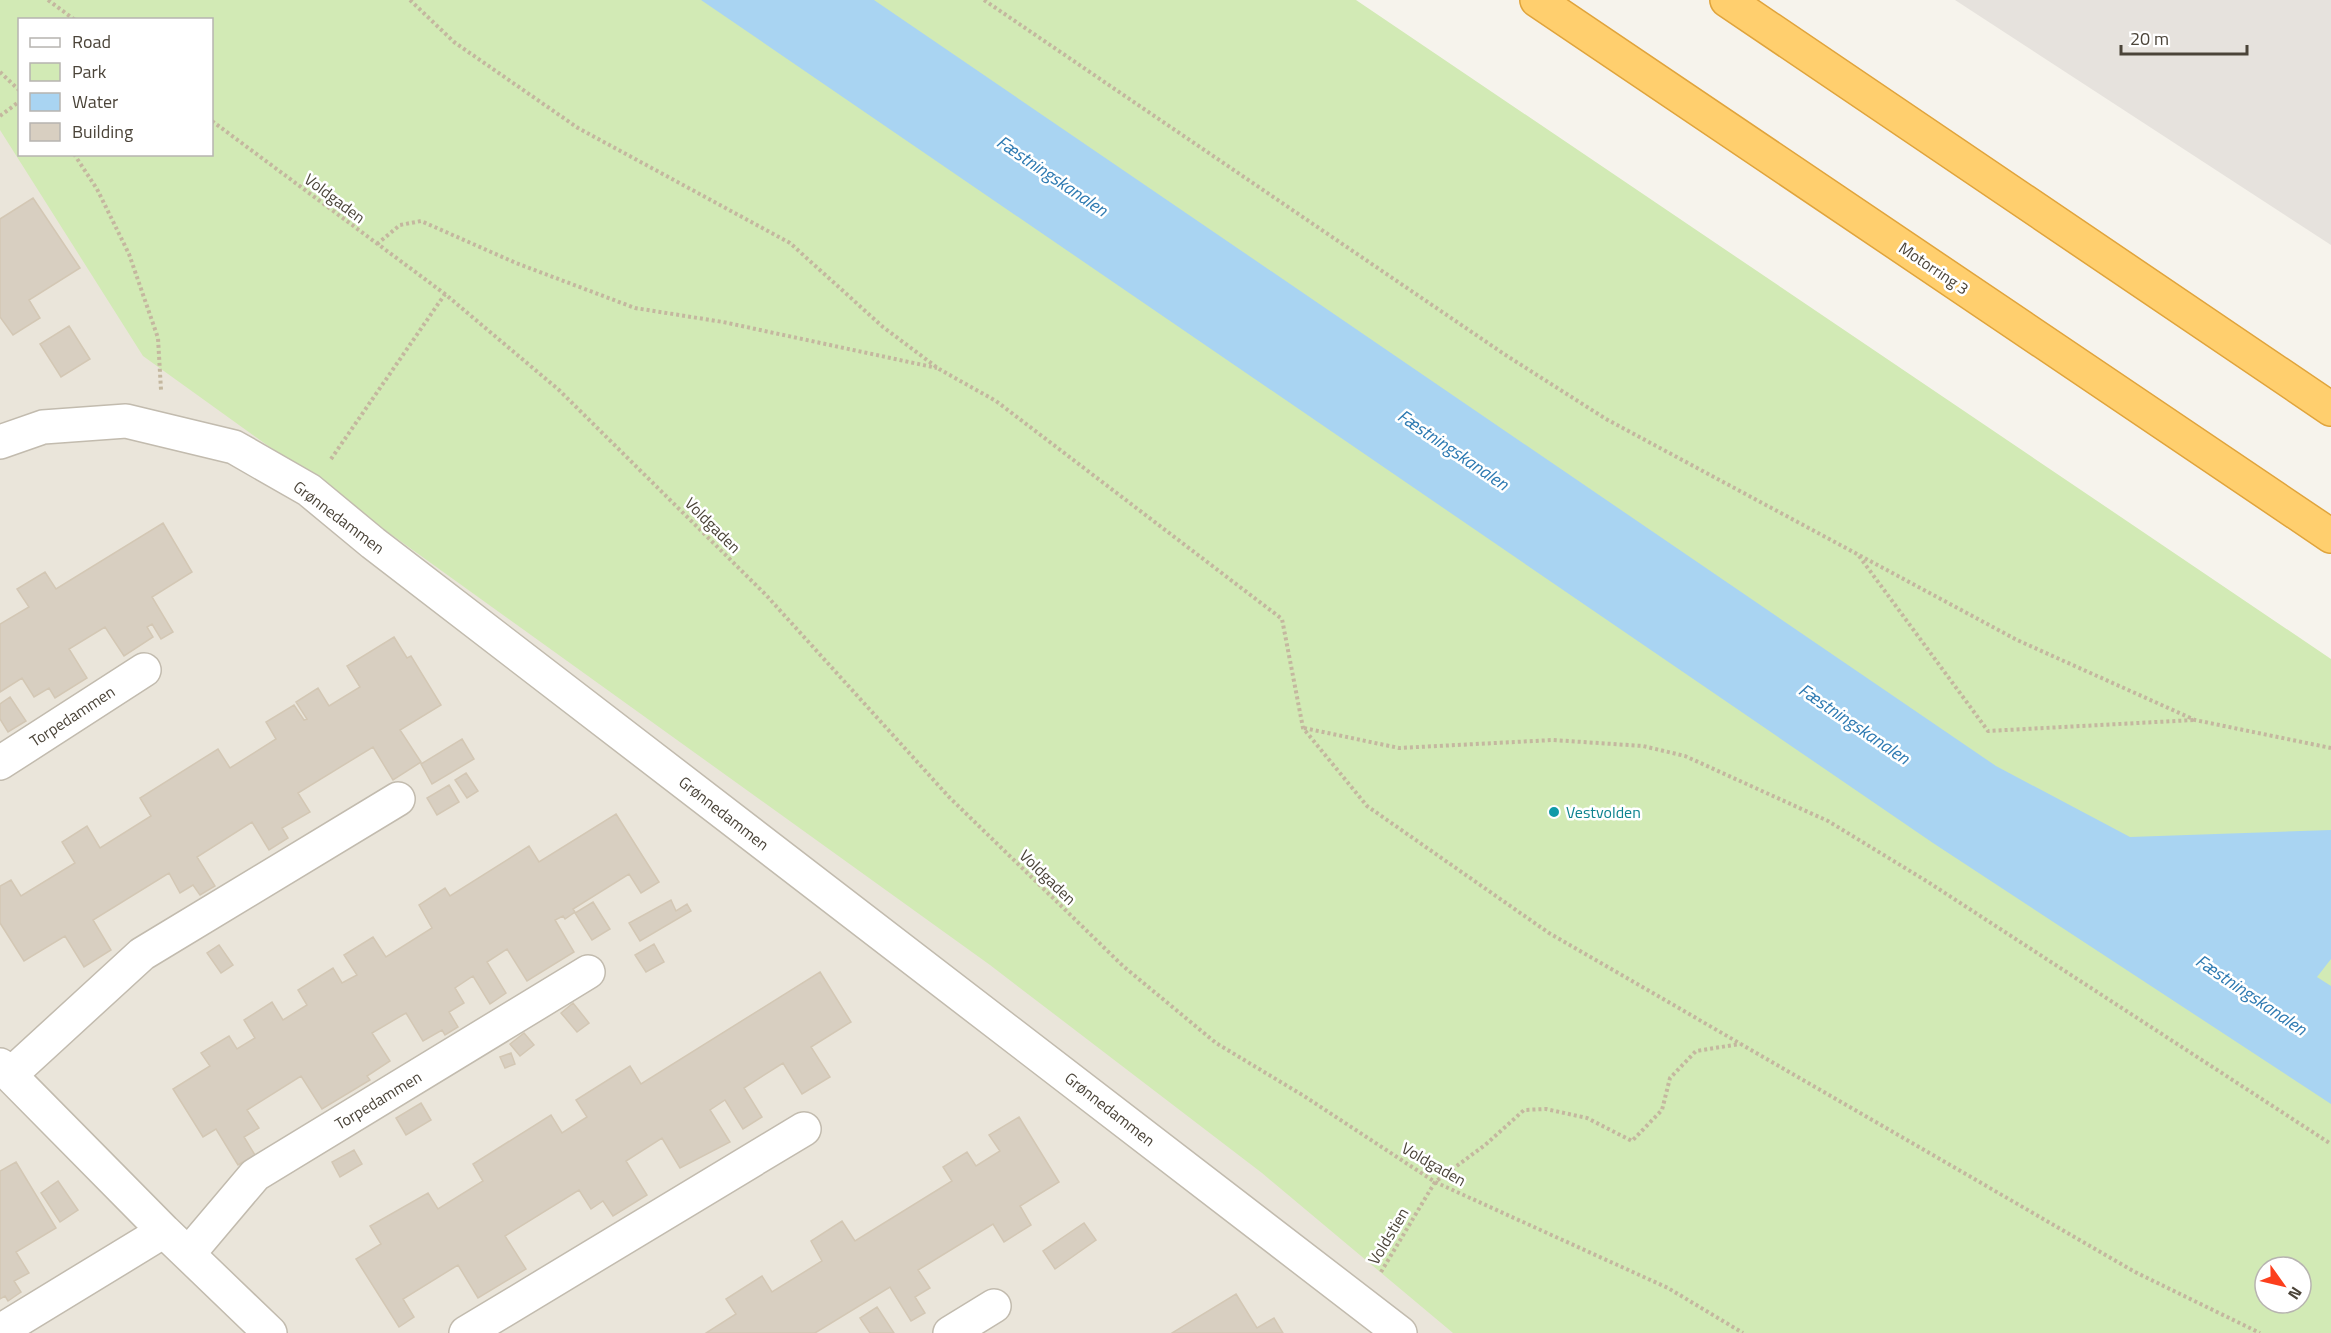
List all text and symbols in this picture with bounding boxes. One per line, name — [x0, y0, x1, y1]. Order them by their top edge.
legend — [18, 18, 213, 156]
scale bar — [2121, 18, 2247, 56]
text: 20 m — [2130, 25, 2169, 52]
text: Road — [72, 28, 111, 55]
text: Park — [72, 58, 107, 85]
text: Water — [72, 88, 118, 115]
text: Building — [72, 118, 133, 145]
water label: Fæstningskanalen — [991, 128, 1114, 223]
street label: Voldgaden — [300, 167, 370, 229]
street label: Motorring 3 — [1894, 236, 1974, 300]
water label: Fæstningskanalen — [1392, 402, 1515, 497]
street label: Grønnedammen — [288, 475, 390, 559]
street label: Voldgaden — [679, 491, 747, 559]
water label: Fæstningskanalen — [1793, 676, 1916, 771]
street label: Torpedammen — [25, 679, 119, 753]
street label: Grønnedammen — [674, 770, 774, 856]
place label: Vestvolden — [1566, 800, 1641, 824]
marker: Vestvolden — [1547, 805, 1561, 819]
street label: Voldgaden — [1014, 844, 1082, 910]
water label: Fæstningskanalen — [2190, 947, 2313, 1042]
street label: Torpedammen — [330, 1065, 426, 1135]
street label: Grønnedammen — [1060, 1066, 1160, 1152]
street label: Voldgaden — [1397, 1136, 1471, 1192]
street label: Voldstien — [1362, 1203, 1414, 1269]
north arrow — [2253, 1255, 2313, 1315]
text: N — [2282, 1282, 2308, 1305]

